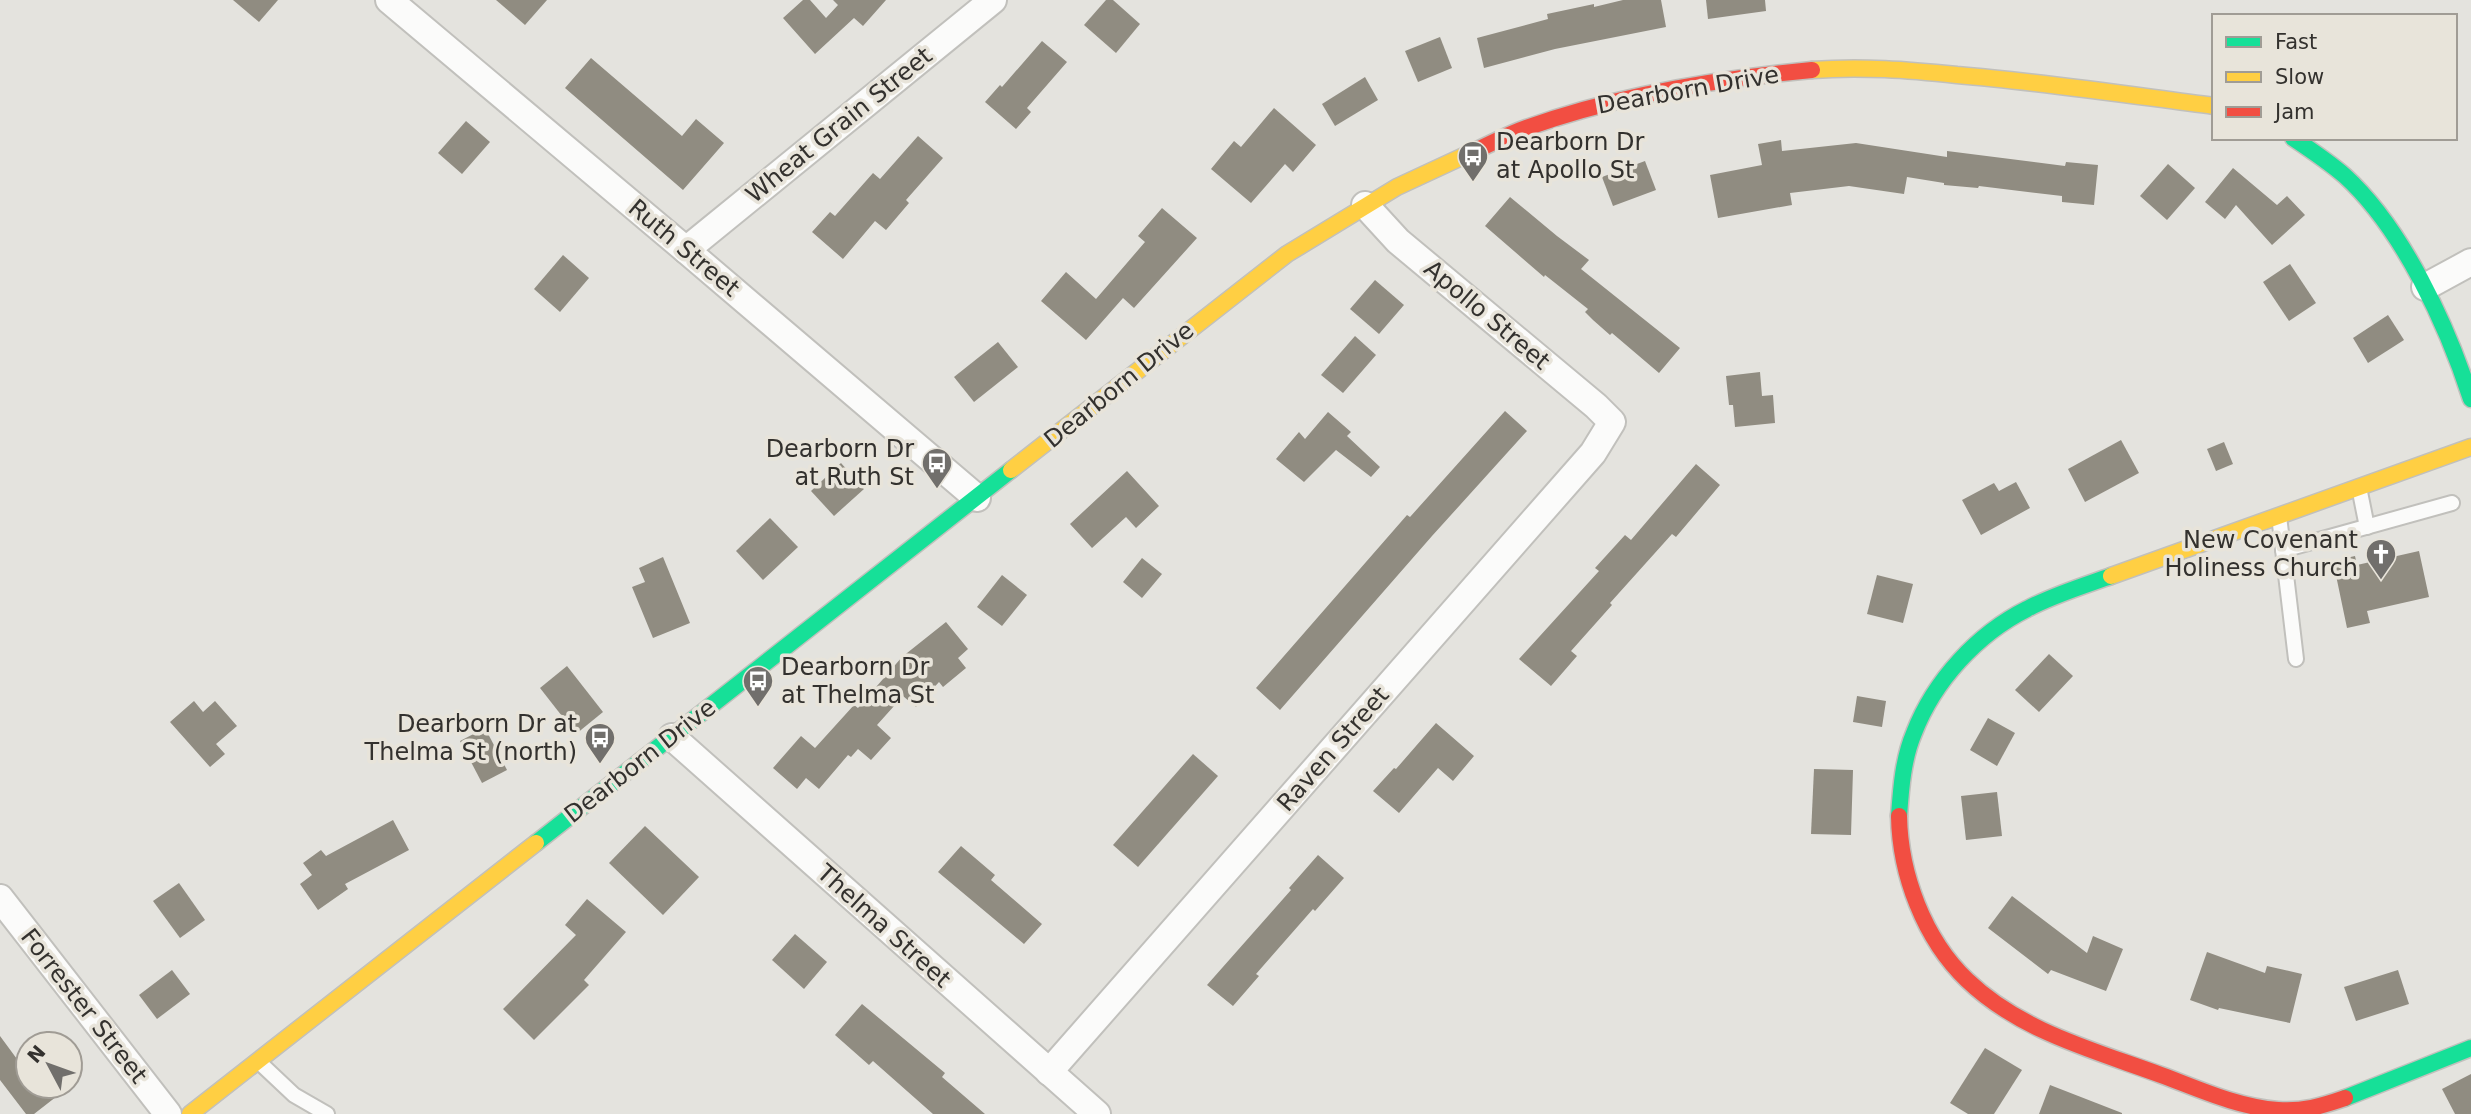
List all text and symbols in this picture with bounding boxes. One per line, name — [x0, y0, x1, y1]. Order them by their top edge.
legend — [2212, 14, 2457, 140]
text: Fast — [2275, 30, 2317, 54]
street label: Wheat Grain Street — [740, 41, 938, 209]
street label: Dearborn Drive — [1595, 60, 1781, 120]
text: Slow — [2275, 65, 2324, 89]
text: Jam — [2273, 100, 2315, 124]
place label: Dearborn Dr at Apollo St — [1496, 128, 1645, 184]
bus stop icon: Dearborn Dr at Apollo St — [1456, 139, 1490, 183]
street label: Ruth Street — [623, 194, 745, 302]
street label: Apollo Street — [1419, 254, 1555, 376]
street label: Dearborn Drive — [1039, 316, 1199, 454]
place label: Dearborn Dr at Ruth St — [766, 435, 914, 491]
bus stop icon: Dearborn Dr at Ruth St — [920, 446, 954, 490]
place label: New Covenant Holiness Church — [2164, 526, 2358, 582]
church icon: New Covenant Holiness Church — [2364, 537, 2398, 581]
place label: Dearborn Dr at Thelma St — [781, 653, 934, 709]
bus stop icon: Dearborn Dr at Thelma St — [741, 664, 775, 708]
street label: Raven Street — [1271, 681, 1395, 817]
street label: Dearborn Drive — [559, 693, 721, 829]
place label: Dearborn Dr at Thelma St (north) — [364, 710, 577, 766]
bus stop icon: Dearborn Dr at Thelma St (north) — [583, 721, 617, 765]
street label: Thelma Street — [811, 858, 957, 993]
street label: Forrester Street — [15, 923, 153, 1089]
north arrow — [14, 1030, 84, 1100]
text: N — [23, 1041, 50, 1067]

